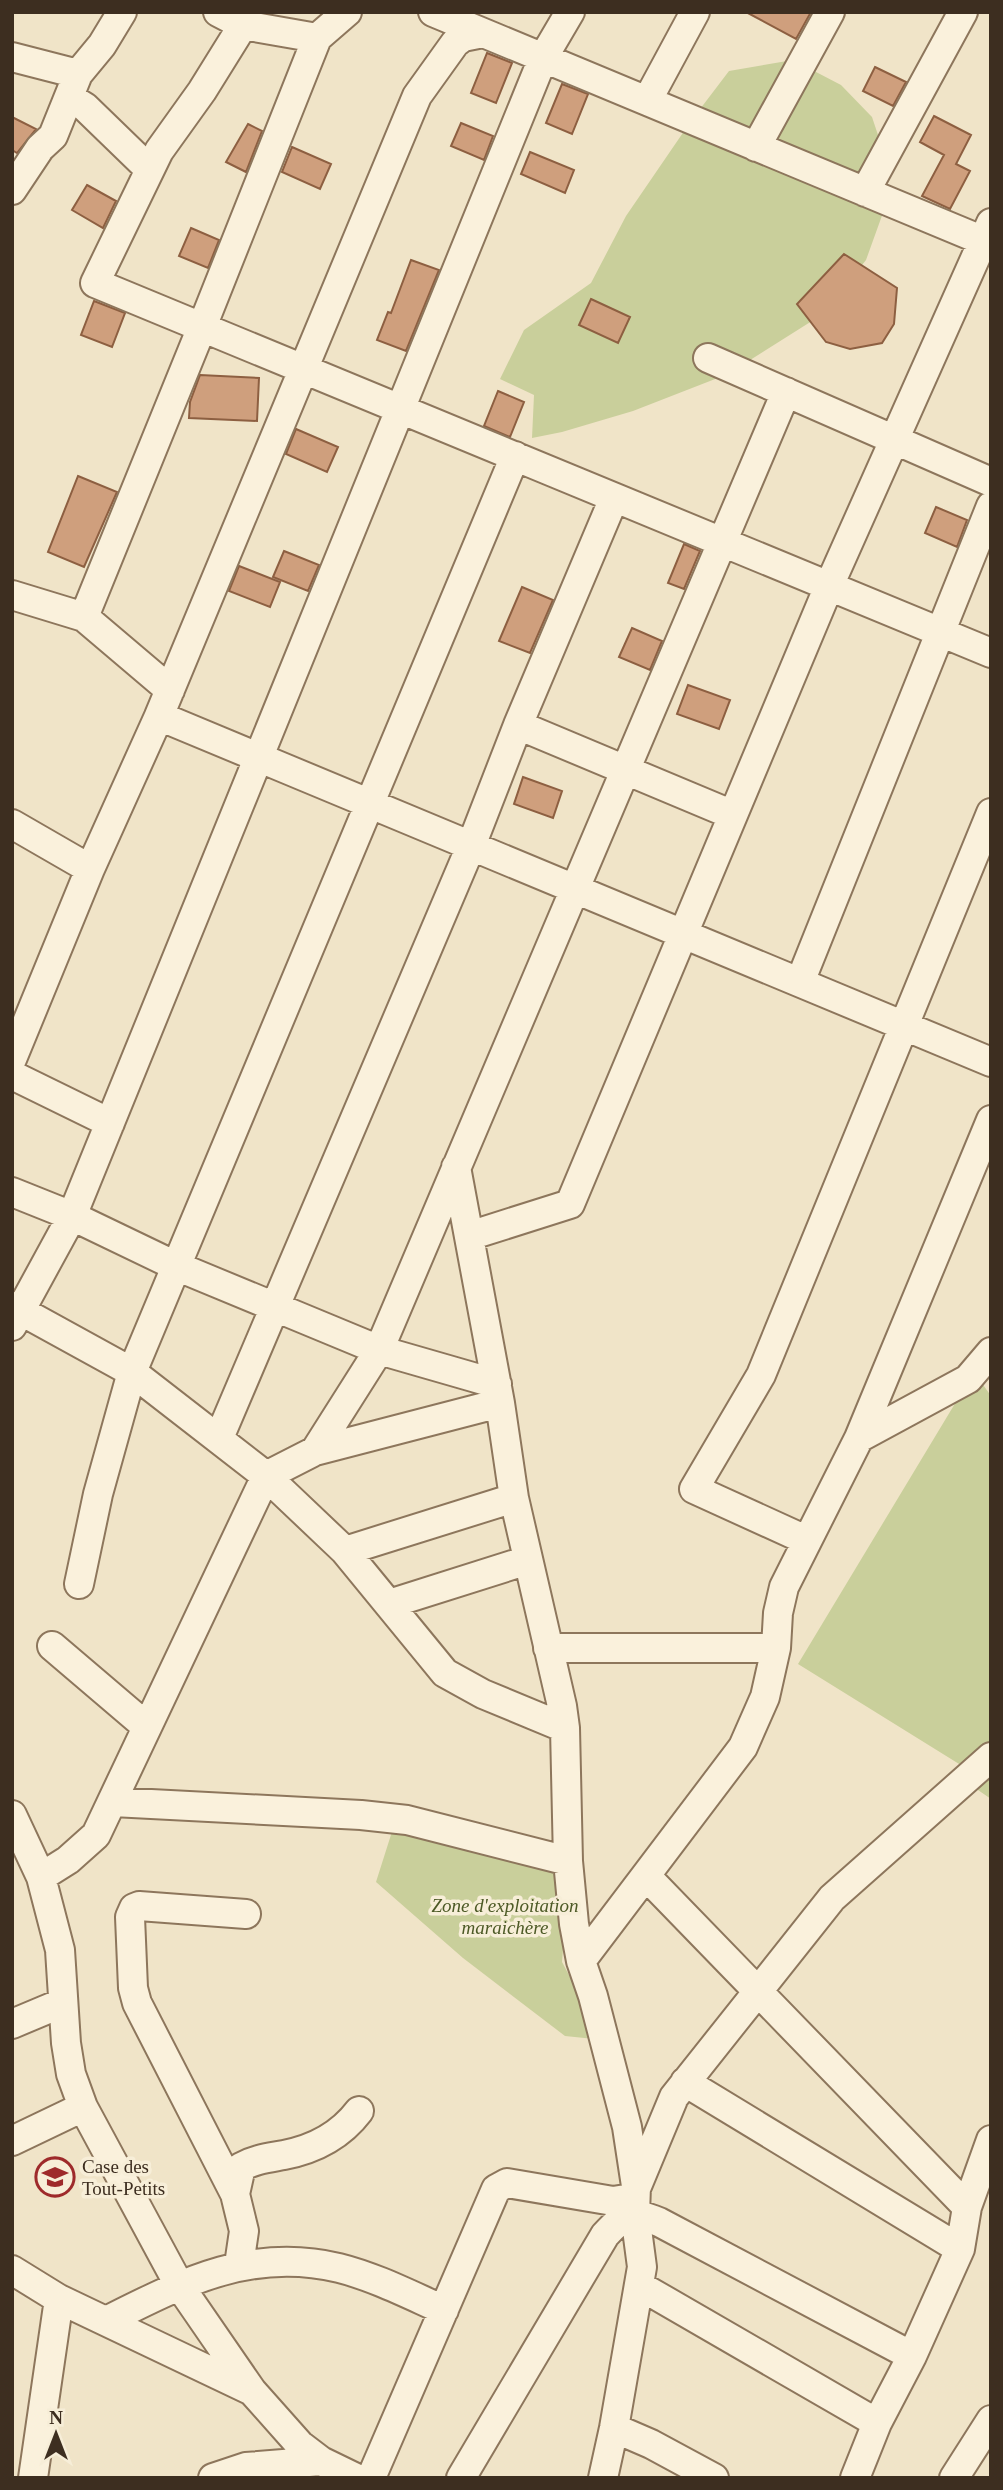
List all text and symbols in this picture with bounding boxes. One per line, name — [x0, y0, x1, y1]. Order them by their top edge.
park label: Zone d'exploitation maraichère — [431, 1895, 579, 1938]
school or university icon: Case des Tout-Petits — [34, 2156, 76, 2198]
place label: Case des Tout-Petits — [82, 2156, 165, 2199]
north arrow — [21, 2399, 91, 2469]
text: N — [49, 2407, 63, 2428]

